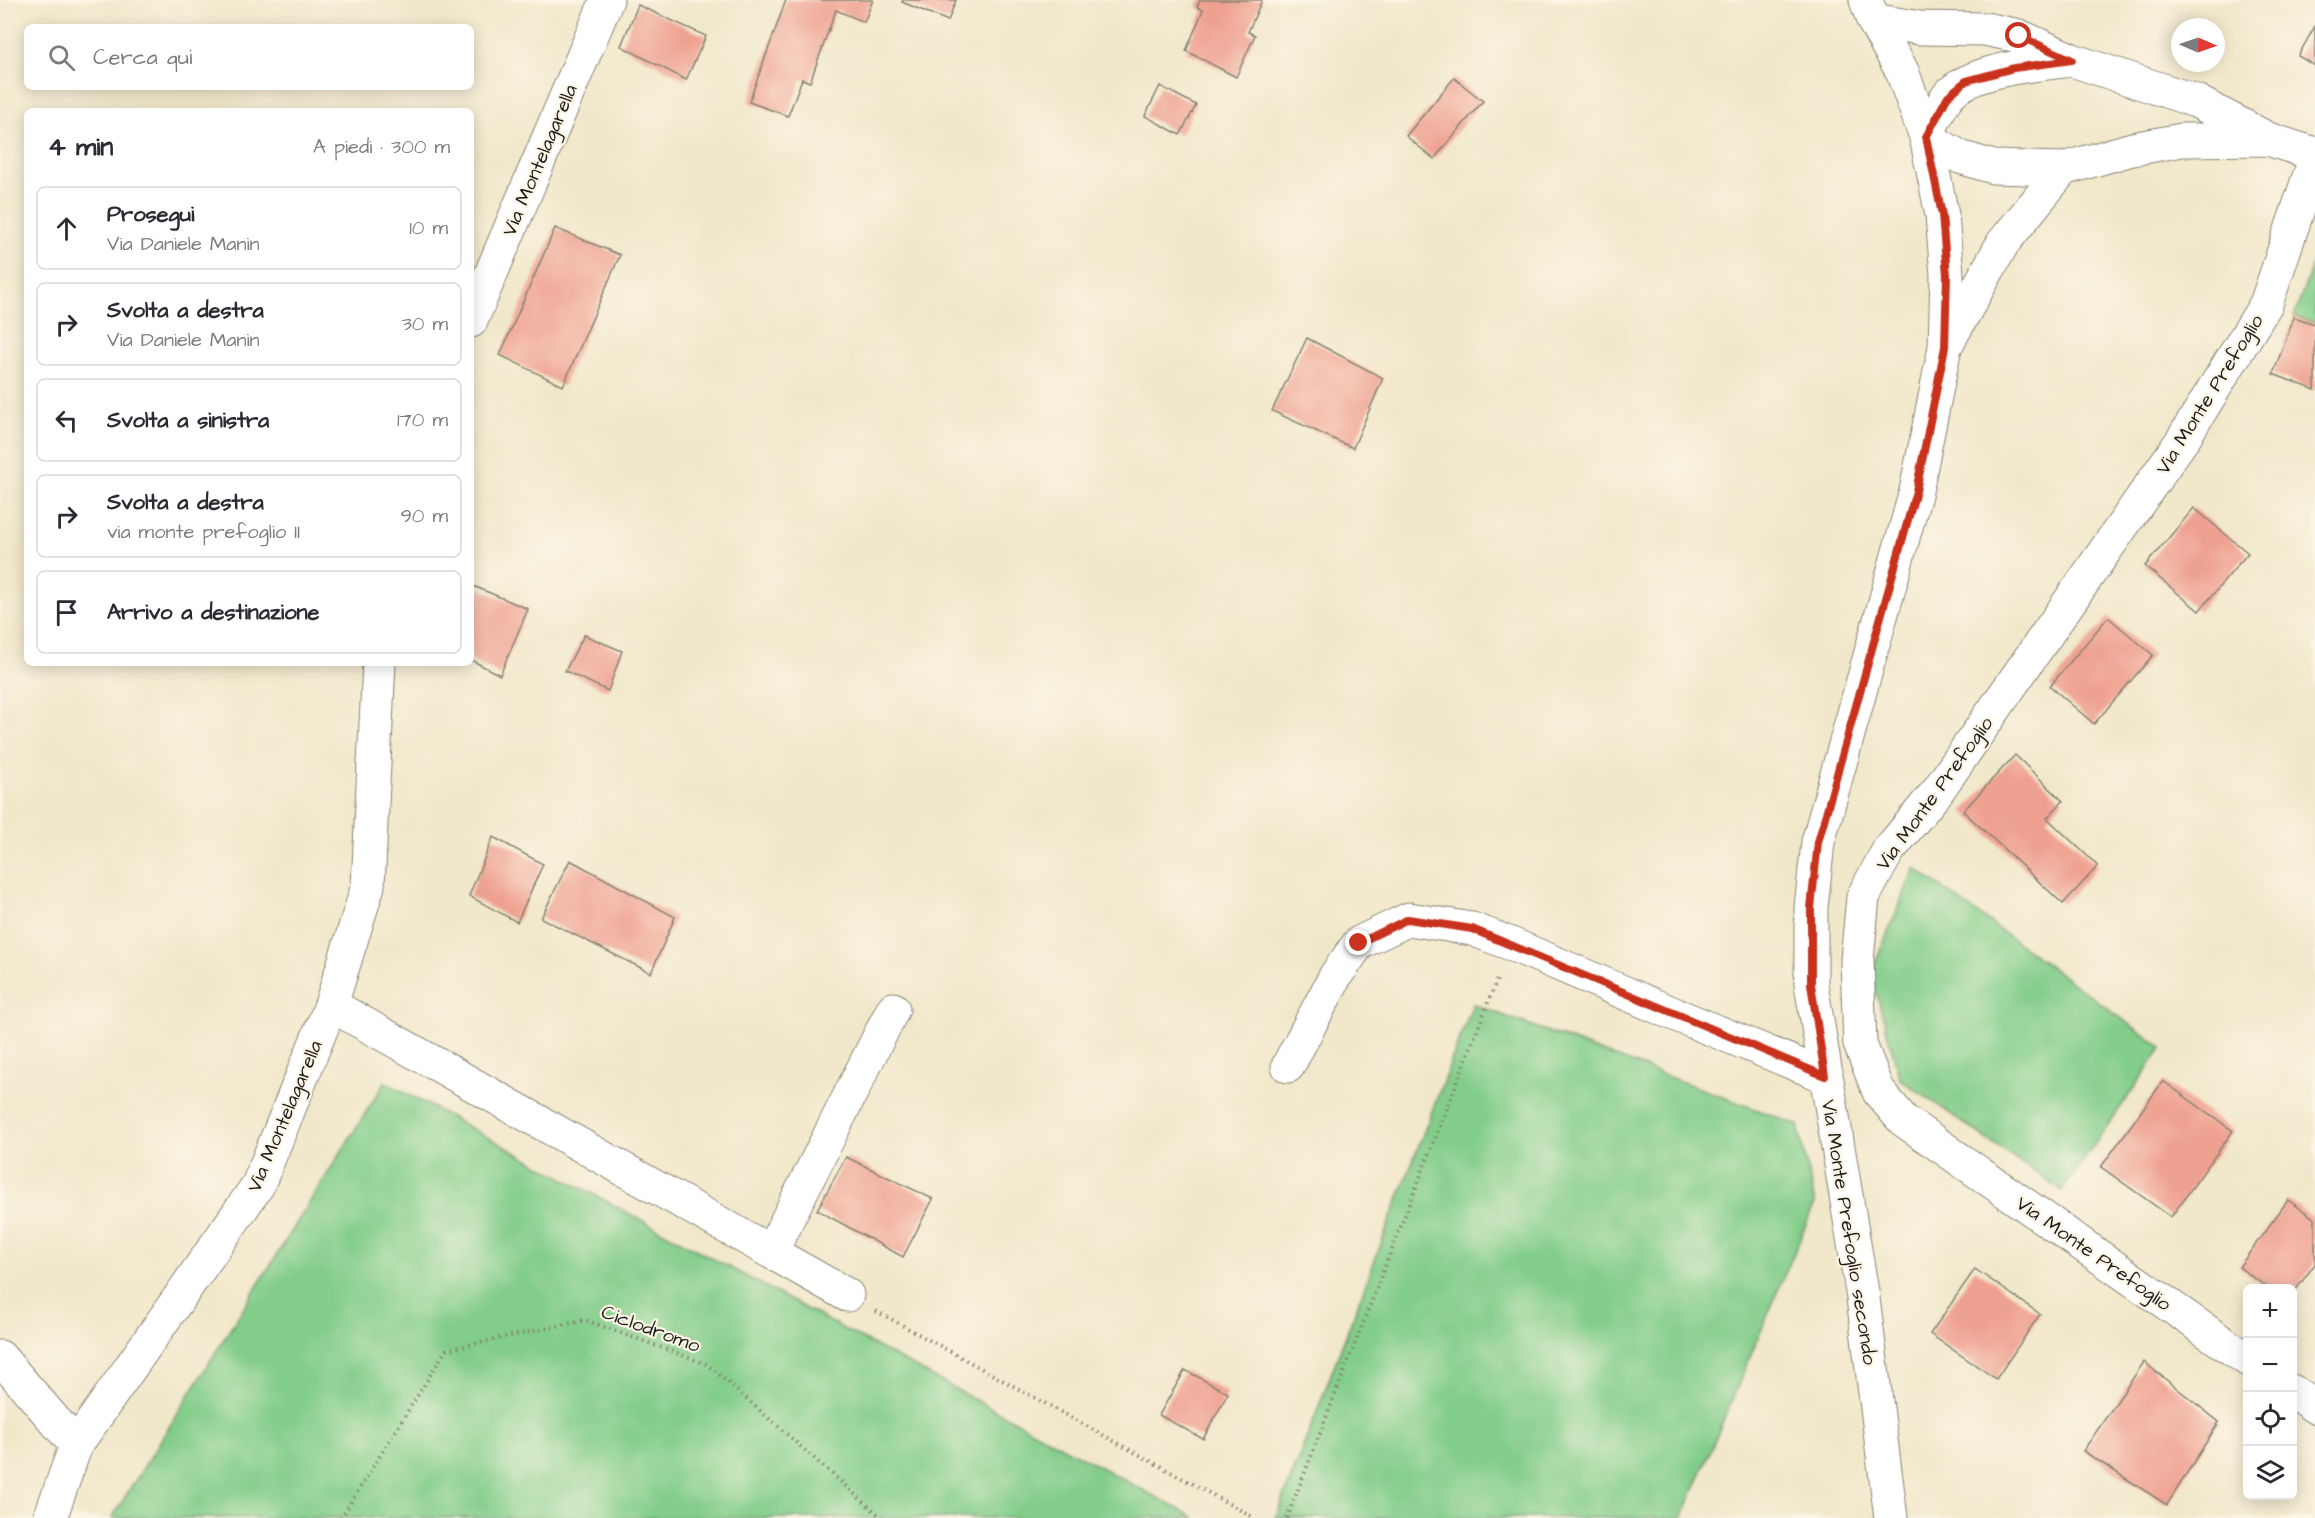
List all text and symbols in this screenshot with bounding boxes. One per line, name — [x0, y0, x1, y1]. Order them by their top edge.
north arrow — [2171, 18, 2225, 72]
route start — [2005, 22, 2031, 48]
search box — [24, 24, 474, 90]
icon: search — [45, 41, 78, 74]
text: Cerca qui — [93, 42, 192, 73]
street label: Via Montelagarella — [495, 80, 585, 241]
text: 4 min — [48, 129, 113, 165]
text: A piedi · 300 m — [313, 133, 450, 161]
text: Prosegui — [107, 199, 194, 230]
icon: ahead — [50, 212, 83, 245]
text: 10 m — [409, 214, 448, 242]
text: Via Daniele Manin — [107, 230, 259, 258]
text: Svolta a destra — [107, 295, 264, 326]
icon: right — [50, 308, 83, 341]
street label: Via Monte Prefoglio — [2149, 309, 2271, 480]
text: 30 m — [402, 310, 448, 338]
text: Via Daniele Manin — [107, 326, 259, 354]
icon: left — [50, 404, 83, 437]
text: Svolta a sinistra — [107, 405, 269, 436]
text: 170 m — [397, 406, 448, 434]
text: Svolta a destra — [107, 487, 264, 518]
icon: right — [50, 500, 83, 533]
text: 90 m — [400, 502, 448, 530]
text: via monte prefoglio II — [107, 518, 300, 546]
icon: arrive — [50, 596, 83, 629]
text: Arrivo a destinazione — [107, 597, 319, 628]
street label: Via Monte Prefoglio — [1869, 711, 2001, 877]
route end — [1345, 929, 1371, 955]
street label: Via Montelagarella — [240, 1036, 330, 1197]
street label: Via Monte Prefoglio secondo — [1813, 1098, 1884, 1367]
street label: Via Monte Prefoglio — [2009, 1190, 2177, 1319]
map controls — [2243, 1284, 2297, 1500]
button: + — [2243, 1284, 2297, 1338]
street label: Ciclodromo — [597, 1298, 704, 1360]
button: − — [2243, 1338, 2297, 1392]
button: locate — [2243, 1392, 2297, 1446]
button: layers — [2243, 1446, 2297, 1500]

